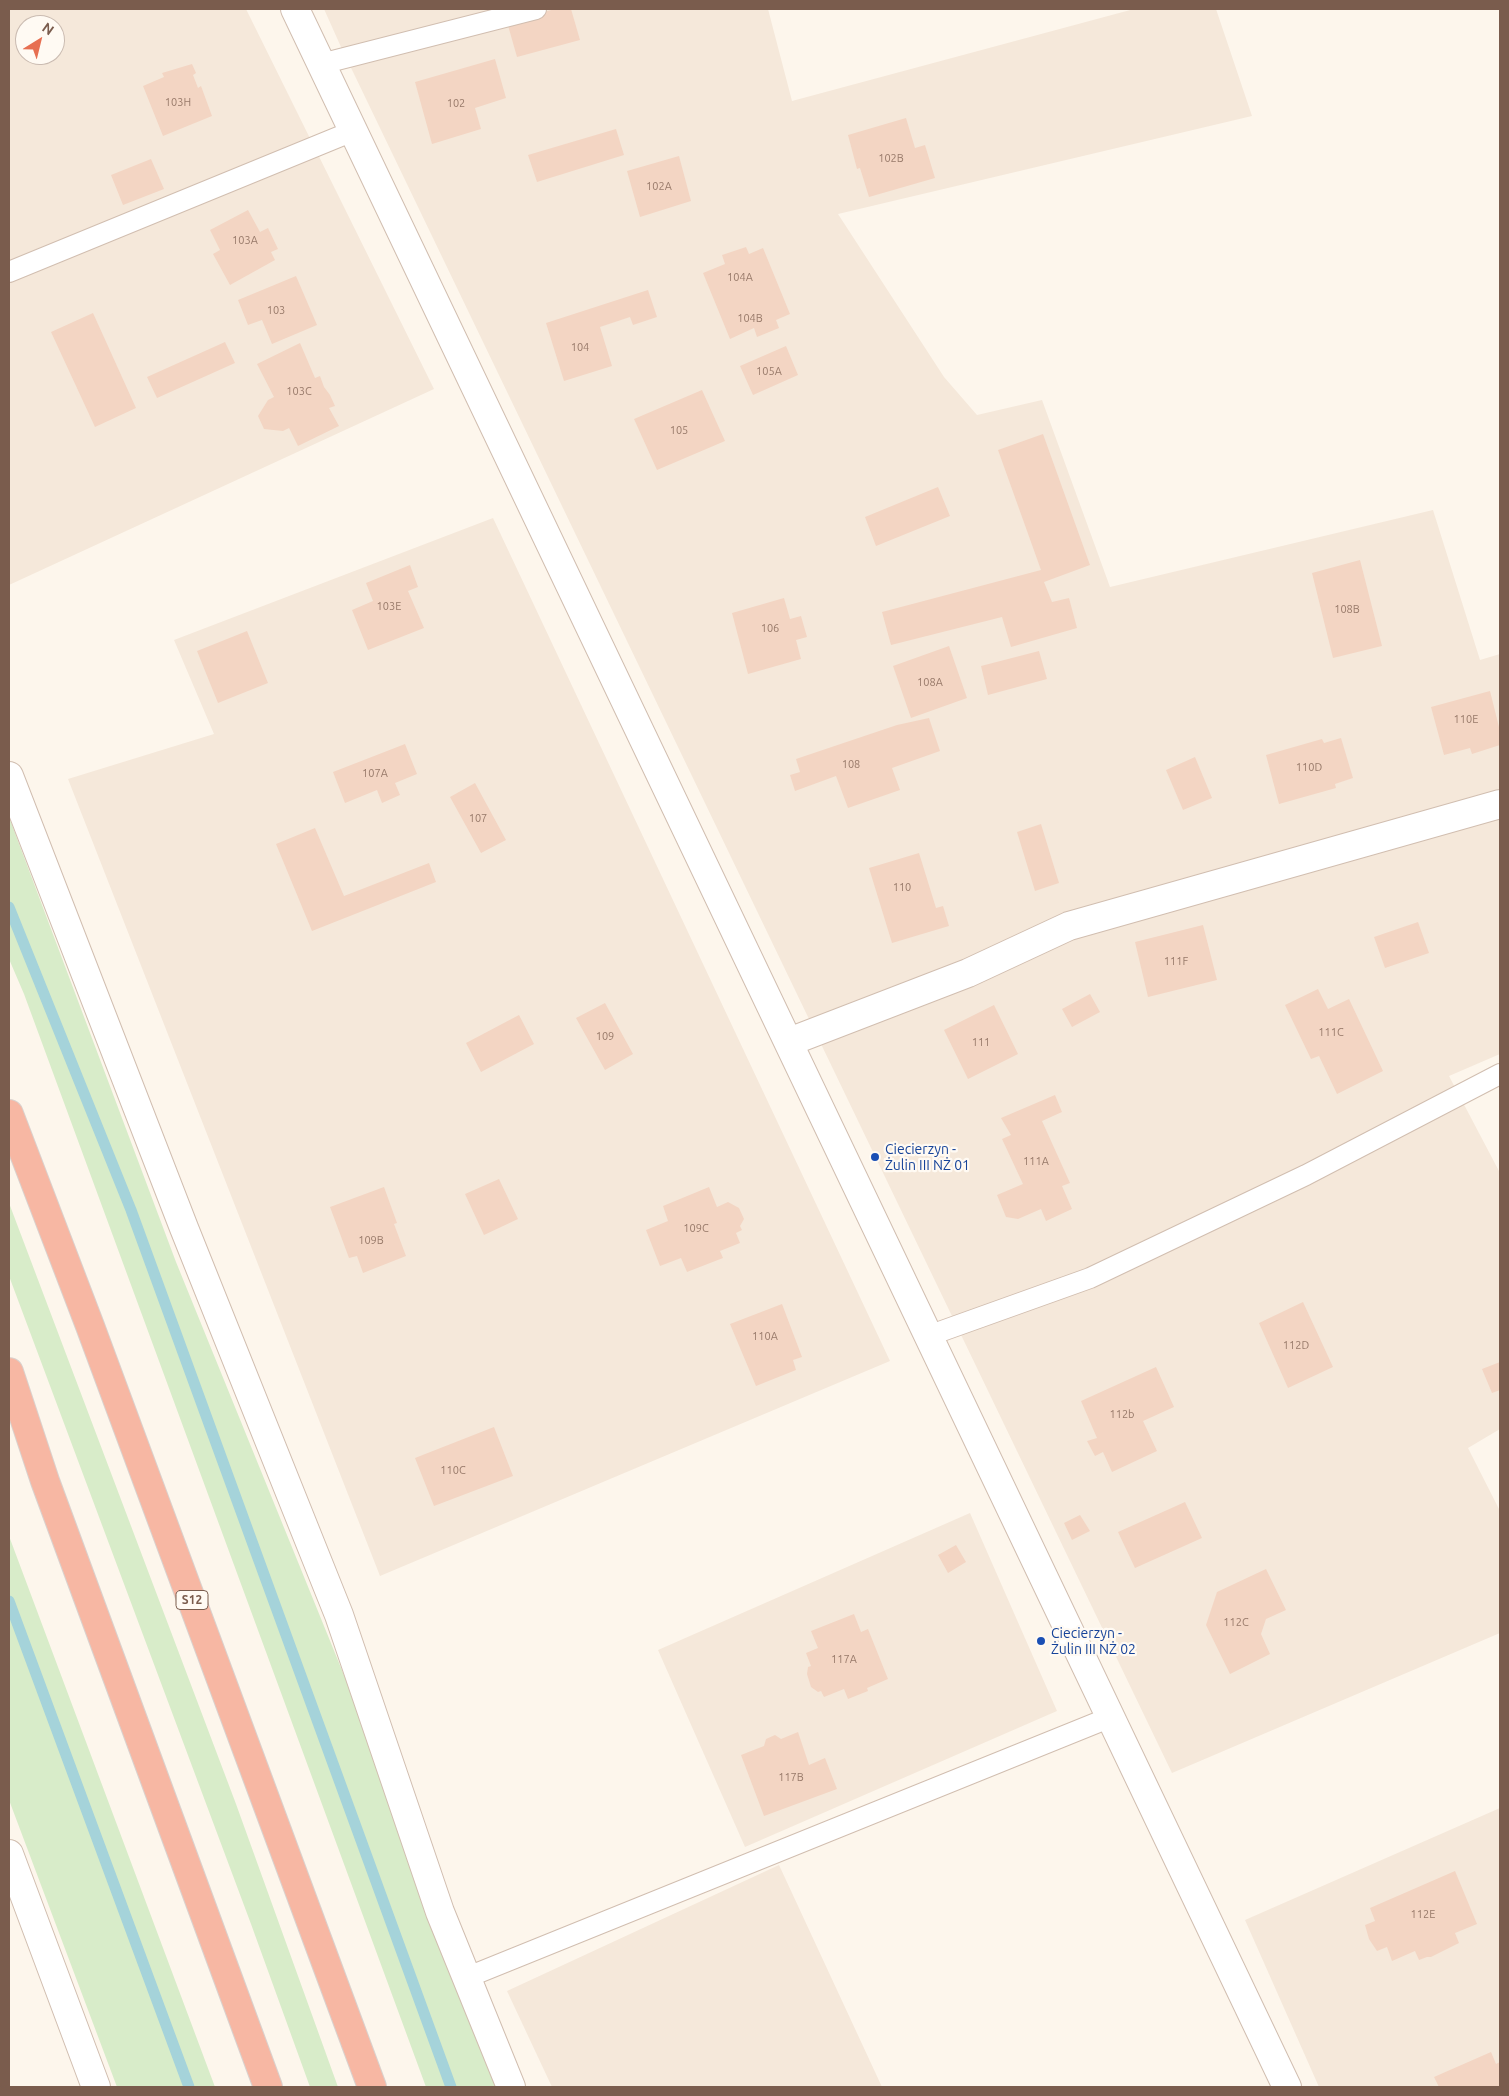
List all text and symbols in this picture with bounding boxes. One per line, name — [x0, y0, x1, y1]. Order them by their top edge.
north arrow — [15, 15, 65, 65]
text: N — [39, 19, 57, 38]
house number: 103H — [165, 95, 191, 109]
house number: 102 — [447, 96, 465, 110]
house number: 102B — [878, 151, 904, 165]
house number: 102A — [646, 179, 672, 193]
house number: 103A — [232, 233, 258, 247]
house number: 104A — [727, 270, 753, 284]
house number: 103 — [267, 303, 285, 317]
house number: 104B — [737, 311, 763, 325]
house number: 104 — [571, 340, 589, 354]
house number: 105A — [756, 364, 782, 378]
house number: 103C — [286, 384, 312, 398]
house number: 105 — [670, 423, 688, 437]
house number: 103E — [377, 599, 401, 613]
house number: 108B — [1334, 602, 1360, 616]
house number: 106 — [761, 621, 779, 635]
house number: 108A — [917, 675, 943, 689]
house number: 110E — [1454, 712, 1478, 726]
house number: 108 — [842, 757, 860, 771]
house number: 110D — [1296, 760, 1322, 774]
house number: 107A — [362, 766, 388, 780]
house number: 107 — [469, 811, 487, 825]
house number: 110 — [893, 880, 911, 894]
house number: 111F — [1164, 954, 1188, 968]
house number: 111C — [1318, 1025, 1344, 1039]
house number: 109 — [596, 1029, 614, 1043]
house number: 111 — [972, 1035, 990, 1049]
place label: Ciecierzyn - Żulin III NŻ 01 — [885, 1141, 970, 1174]
marker: Ciecierzyn - Żulin III NŻ 01 — [869, 1151, 881, 1163]
house number: 111A — [1023, 1154, 1049, 1168]
house number: 109C — [683, 1221, 709, 1235]
house number: 109B — [358, 1233, 384, 1247]
house number: 110A — [752, 1329, 778, 1343]
house number: 112D — [1283, 1338, 1309, 1352]
house number: 112b — [1109, 1407, 1135, 1421]
house number: 110C — [440, 1463, 466, 1477]
road number: S12 — [176, 1590, 208, 1610]
house number: 112C — [1223, 1615, 1249, 1629]
place label: Ciecierzyn - Żulin III NŻ 02 — [1051, 1625, 1136, 1658]
marker: Ciecierzyn - Żulin III NŻ 02 — [1035, 1635, 1047, 1647]
house number: 117A — [831, 1652, 857, 1666]
house number: 117B — [778, 1770, 804, 1784]
house number: 112E — [1411, 1907, 1435, 1921]

